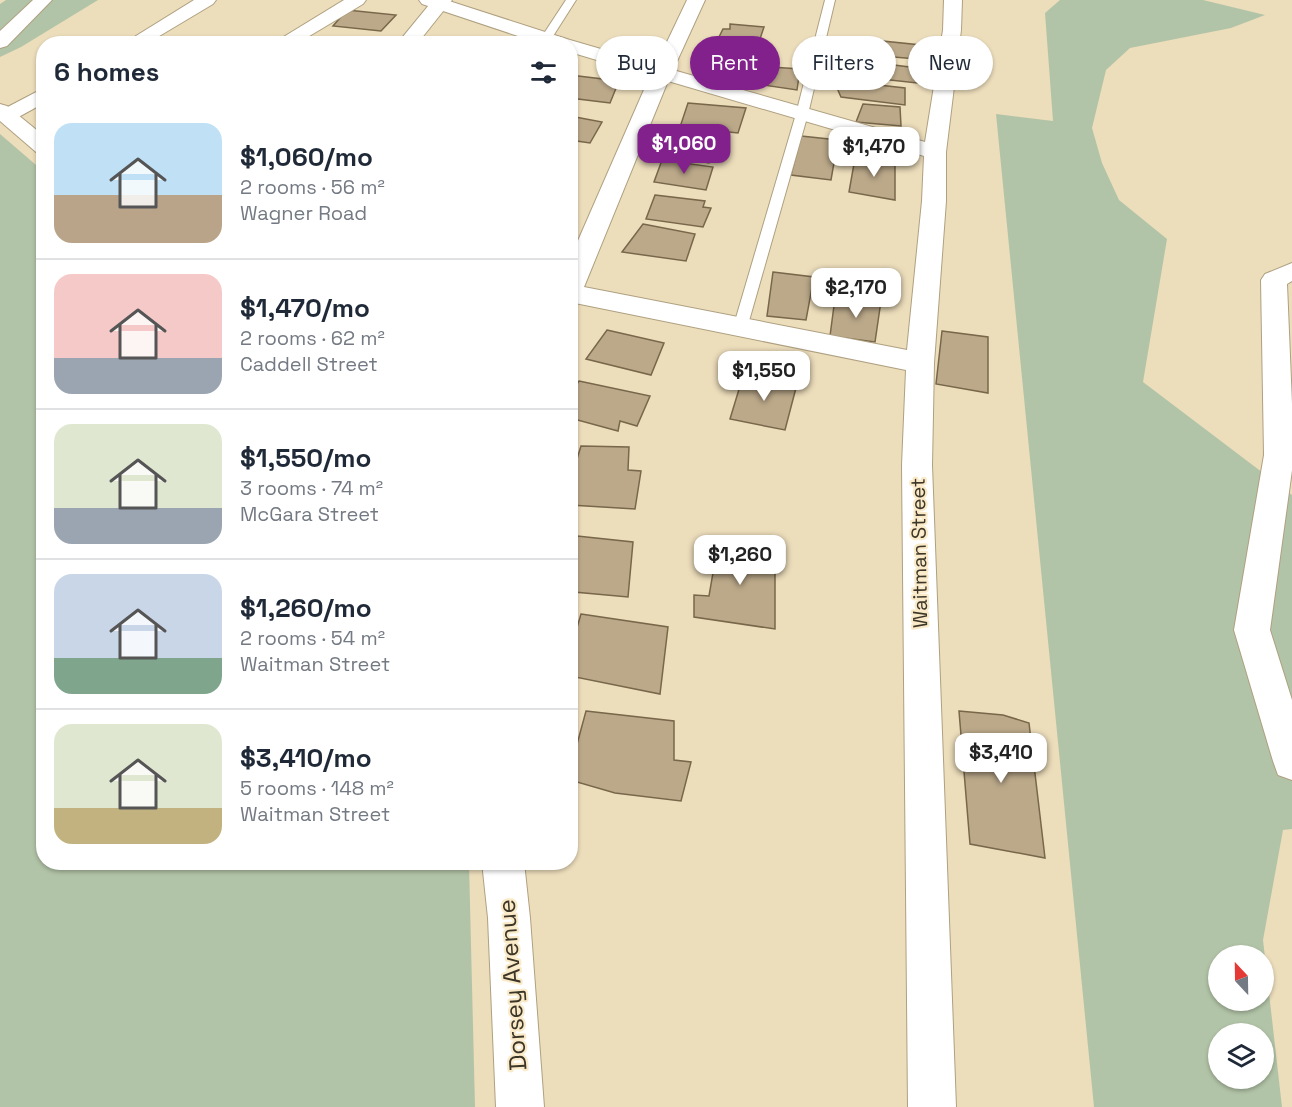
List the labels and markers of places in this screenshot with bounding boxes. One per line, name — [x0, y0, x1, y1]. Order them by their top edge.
pin: $1,060 — [635, 124, 733, 175]
pin: $1,470 — [825, 127, 923, 178]
pin: $2,170 — [807, 268, 905, 319]
pin: $1,550 — [715, 351, 813, 402]
pin: $1,260 — [691, 535, 789, 586]
pin: $3,410 — [952, 733, 1050, 784]

